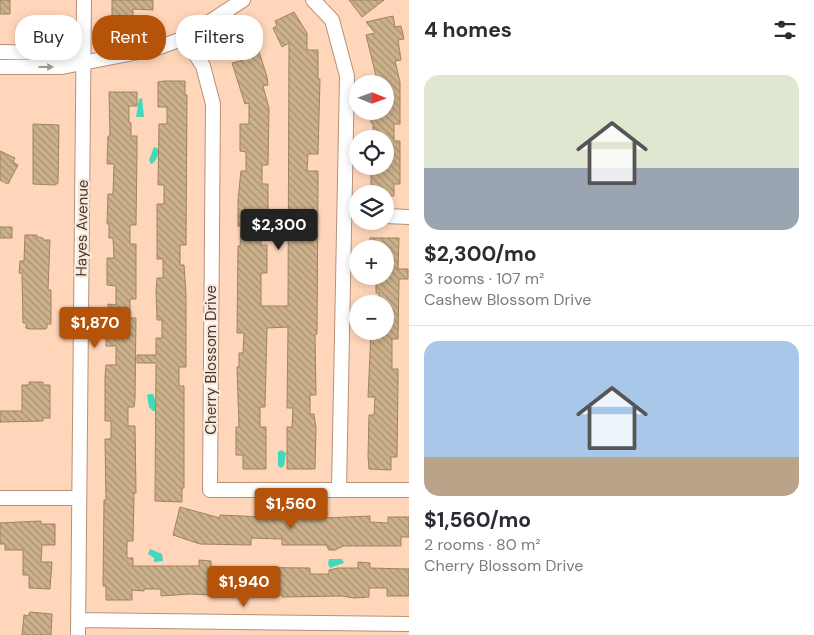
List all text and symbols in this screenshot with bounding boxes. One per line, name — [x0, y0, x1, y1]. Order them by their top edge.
chip: Buy — [15, 15, 82, 60]
chip: Rent — [92, 15, 166, 60]
chip: Filters — [176, 15, 263, 60]
text: 4 homes — [424, 16, 512, 44]
icon: filters — [771, 16, 799, 44]
one-way arrow — [38, 63, 54, 71]
north arrow — [349, 75, 394, 120]
map controls — [349, 75, 394, 340]
icon: home — [567, 108, 657, 198]
button: locate — [349, 130, 394, 175]
street label: Hayes Avenue — [71, 179, 93, 277]
button: layers — [349, 185, 394, 230]
pin: $2,300 — [238, 208, 320, 251]
text: $2,300 — [251, 214, 307, 235]
button: + — [349, 240, 394, 285]
text: $2,300/mo — [424, 240, 537, 268]
text: 3 rooms · 107 m² — [424, 268, 544, 289]
street label: Cherry Blossom Drive — [201, 285, 221, 435]
text: Cashew Blossom Drive — [424, 289, 591, 310]
button: − — [349, 295, 394, 340]
pin: $1,870 — [54, 306, 136, 349]
text: $1,870 — [70, 312, 120, 333]
icon: home — [567, 373, 657, 463]
pin: $1,560 — [250, 488, 332, 530]
text: $1,560 — [266, 493, 316, 514]
text: $1,560/mo — [424, 506, 531, 534]
text: 2 rooms · 80 m² — [424, 534, 541, 555]
text: Cherry Blossom Drive — [424, 555, 583, 576]
pin: $1,940 — [203, 566, 285, 608]
text: $1,940 — [218, 571, 270, 592]

